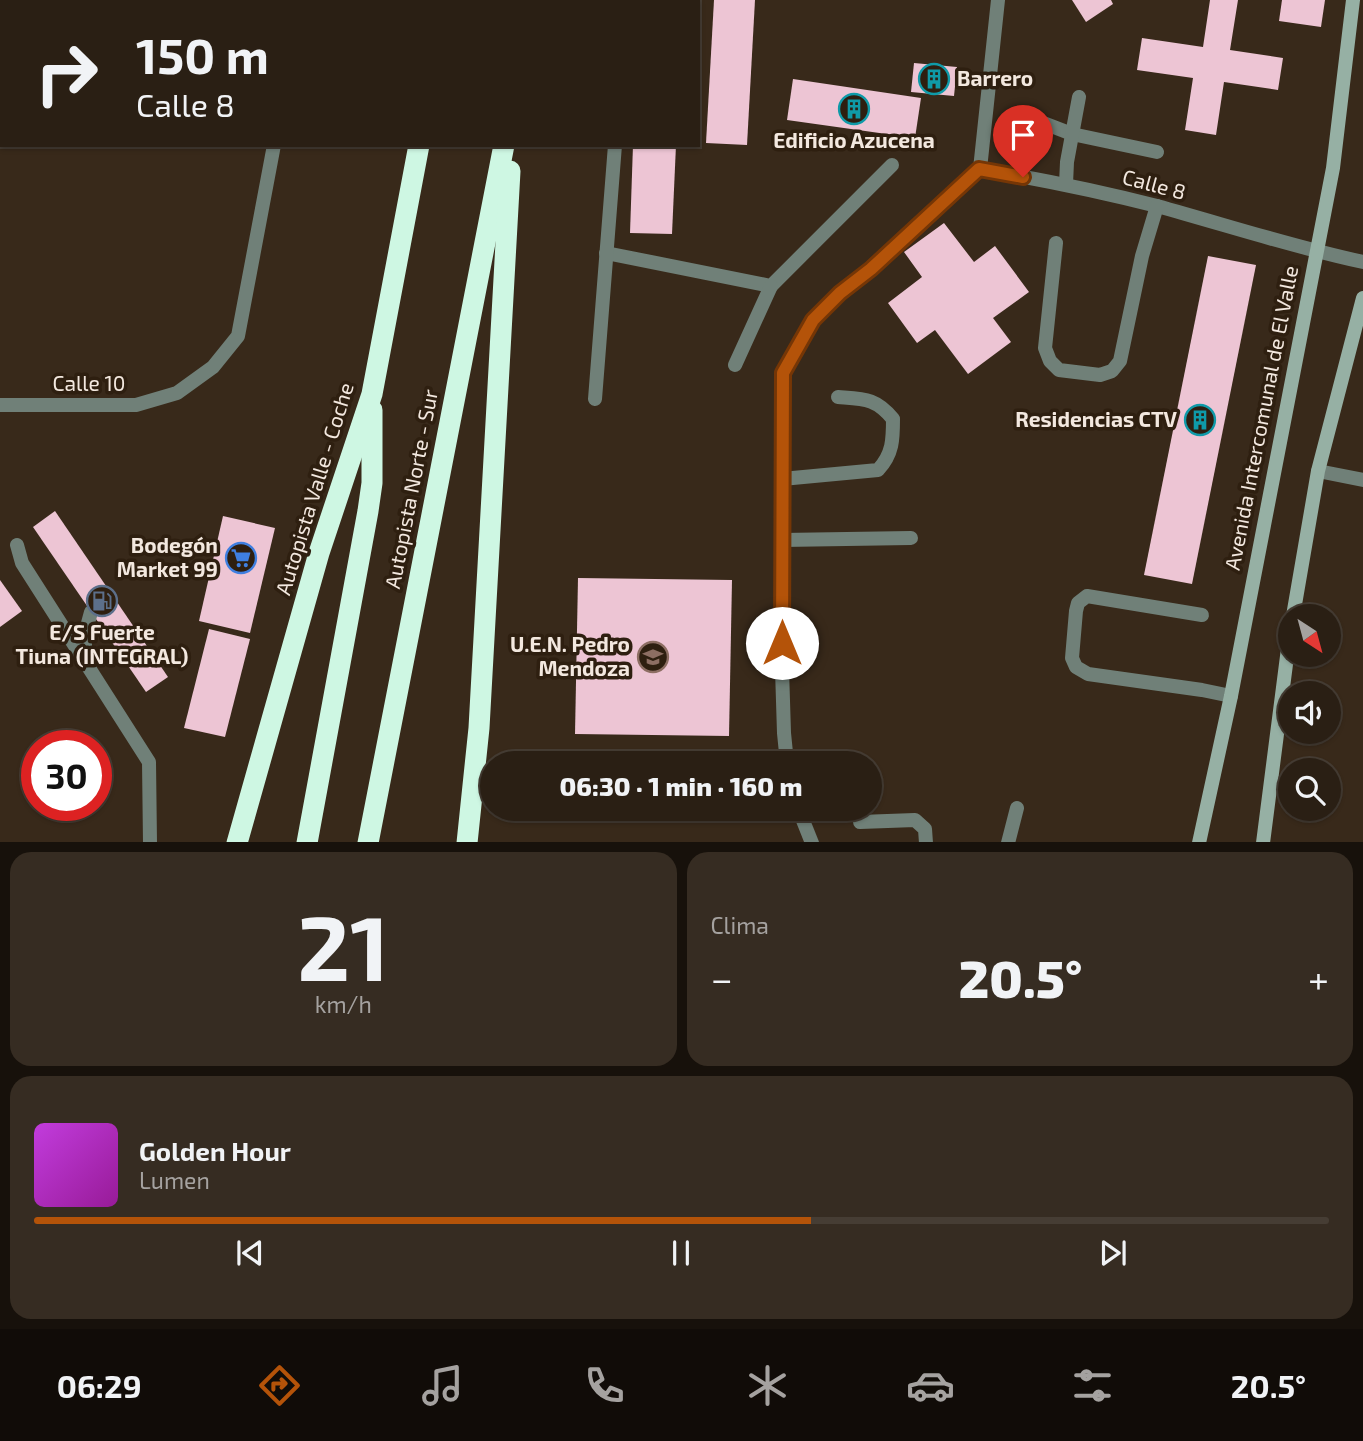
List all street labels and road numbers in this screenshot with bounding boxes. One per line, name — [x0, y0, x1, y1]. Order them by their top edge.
street label: Calle 8 — [1120, 163, 1189, 204]
street label: Avenida Intercomunal de El Valle — [1219, 263, 1302, 572]
street label: Calle 10 — [53, 370, 125, 395]
street label: Autopista Valle - Coche — [269, 379, 358, 598]
street label: Autopista Norte - Sur — [379, 386, 442, 591]

